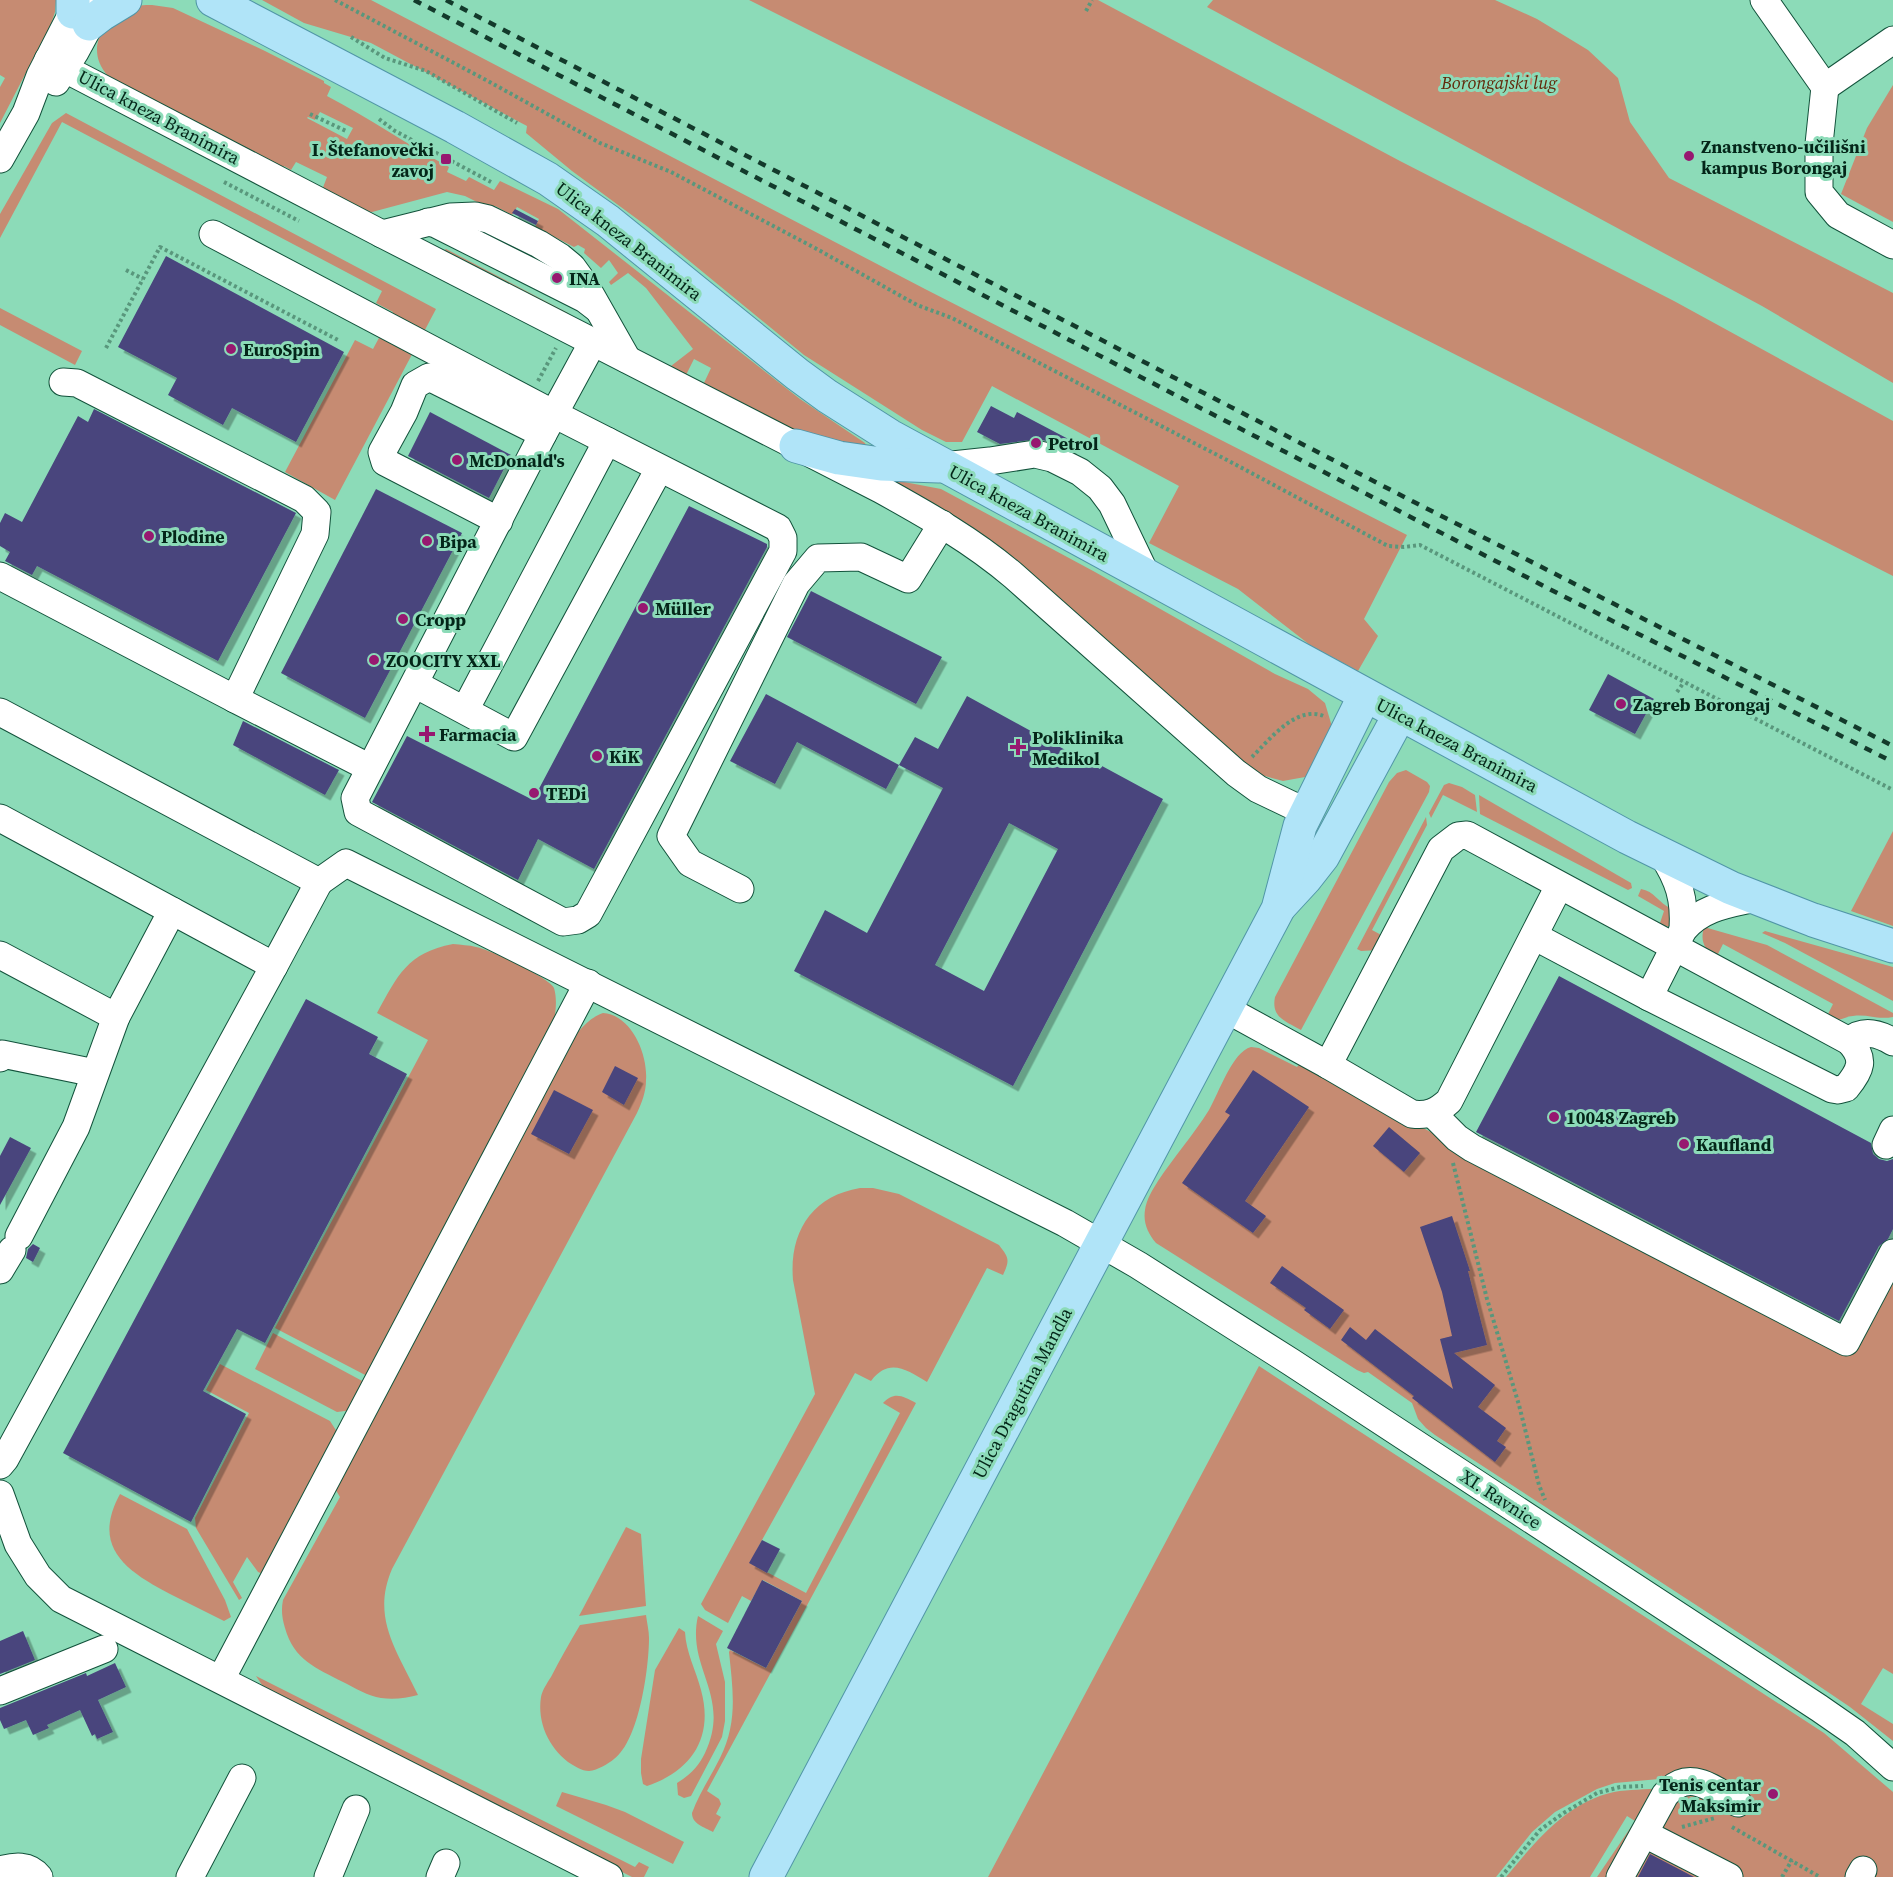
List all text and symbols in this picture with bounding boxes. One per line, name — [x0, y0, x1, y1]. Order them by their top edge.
street label: Ulica kneza Branimira — [74, 64, 245, 171]
park label: Borongajski lug — [1440, 70, 1558, 95]
place label: Znanstveno-učilišni kampus Borongaj — [1701, 134, 1866, 180]
place label: I. Štefanovečki zavoj — [312, 137, 434, 183]
marker: Znanstveno-učilišni kampus Borongaj — [1682, 149, 1696, 163]
marker: I. Štefanovečki zavoj — [439, 152, 453, 166]
street label: Ulica kneza Branimira — [551, 176, 708, 307]
place label: INA — [569, 266, 600, 291]
marker: INA — [550, 271, 564, 285]
place label: EuroSpin — [243, 337, 320, 362]
marker: EuroSpin — [224, 342, 238, 356]
place label: Petrol — [1048, 431, 1099, 456]
marker: Petrol — [1029, 436, 1043, 450]
place label: McDonald's — [469, 448, 565, 473]
marker: McDonald's — [450, 453, 464, 467]
street label: Ulica kneza Branimira — [944, 459, 1114, 568]
place label: Plodine — [161, 524, 225, 549]
marker: Plodine — [142, 529, 156, 543]
place label: Bipa — [439, 529, 477, 554]
marker: Bipa — [420, 534, 434, 548]
place label: Müller — [655, 596, 711, 621]
marker: Müller — [636, 601, 650, 615]
place label: Cropp — [415, 607, 466, 632]
marker: Cropp — [396, 612, 410, 626]
place label: ZOOCITY XXL — [386, 648, 501, 673]
marker: ZOOCITY XXL — [367, 653, 381, 667]
street label: Ulica kneza Branimira — [1372, 692, 1543, 799]
place label: Zagreb Borongaj — [1633, 692, 1770, 717]
marker: Zagreb Borongaj — [1614, 697, 1628, 711]
place label: Farmacia — [439, 722, 517, 747]
place label: Poliklinika Medikol — [1032, 725, 1124, 771]
marker: Farmacia — [420, 727, 434, 741]
marker: Poliklinika Medikol — [1009, 738, 1027, 756]
place label: KiK — [609, 744, 640, 769]
marker: KiK — [590, 749, 604, 763]
place label: TEDi — [546, 781, 587, 806]
marker: TEDi — [527, 786, 541, 800]
place label: 10048 Zagreb — [1566, 1105, 1676, 1130]
marker: 10048 Zagreb — [1547, 1110, 1561, 1124]
place label: Kaufland — [1696, 1132, 1772, 1157]
marker: Kaufland — [1677, 1137, 1691, 1151]
street label: Ulica Dragutina Mandla — [966, 1302, 1078, 1483]
street label: XI. Ravnice — [1456, 1464, 1546, 1534]
place label: Tenis centar Maksimir — [1659, 1772, 1762, 1818]
marker: Tenis centar Maksimir — [1766, 1787, 1780, 1801]

